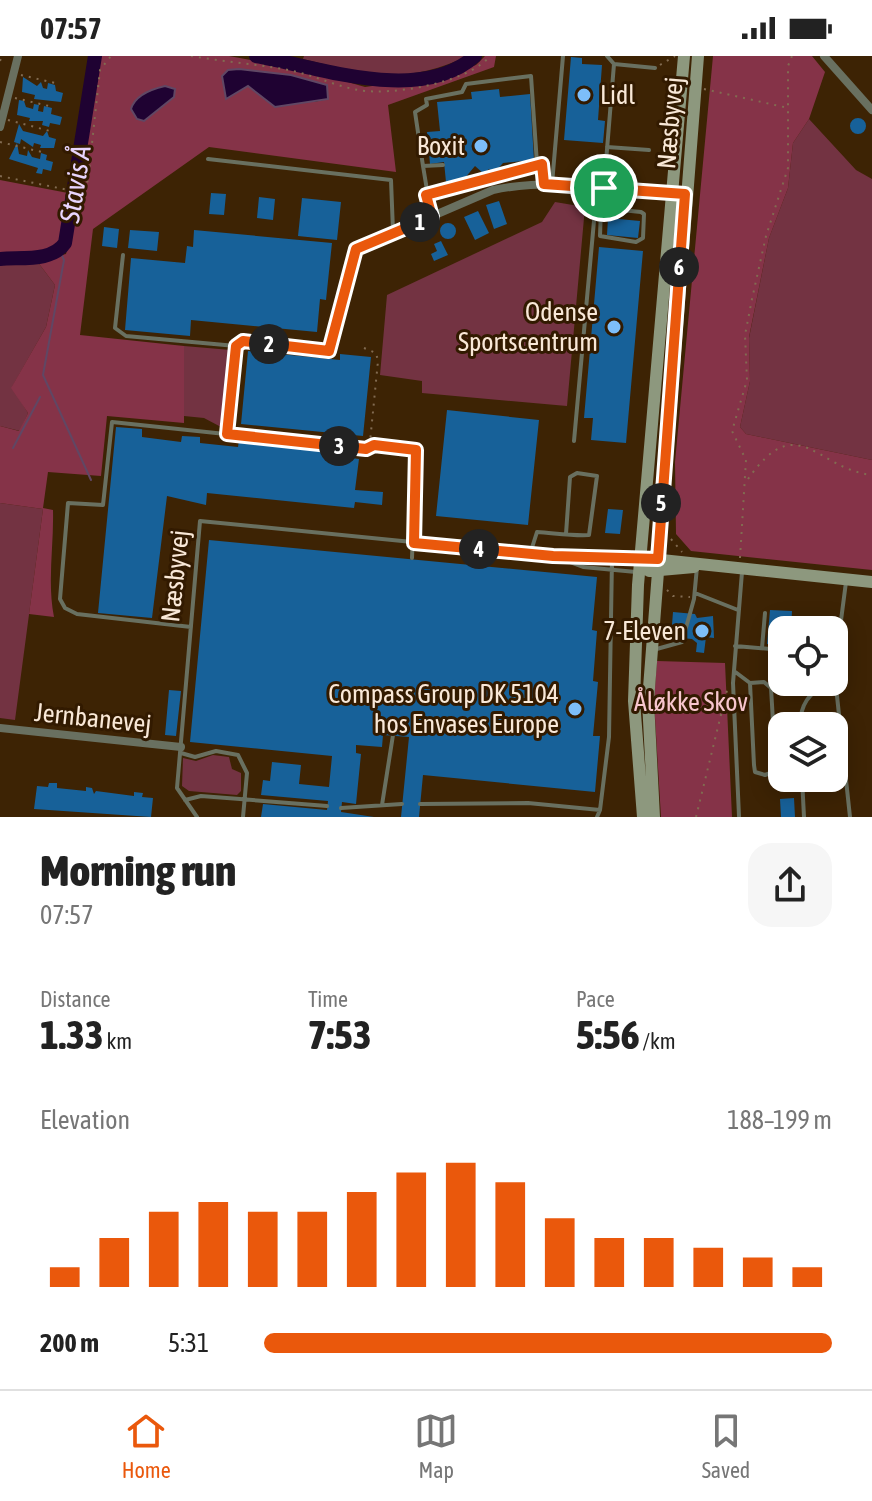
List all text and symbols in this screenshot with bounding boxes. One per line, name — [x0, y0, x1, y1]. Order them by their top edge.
text: 07:57 — [40, 11, 102, 45]
street label: Næsbyvej — [651, 76, 689, 170]
place label: Lidl — [600, 80, 635, 110]
marker: Lidl — [575, 86, 593, 104]
place label: Boxit — [417, 131, 465, 161]
marker: Boxit — [472, 137, 490, 155]
water label: Stavis Å — [52, 143, 97, 226]
pin — [570, 154, 638, 222]
icon: arrive — [582, 166, 626, 210]
pin: 1 — [400, 202, 440, 242]
text: 1 — [415, 209, 425, 235]
pin: 6 — [659, 247, 699, 287]
text: 6 — [674, 254, 684, 280]
place label: Odense Sportscentrum — [458, 297, 598, 357]
marker: Odense Sportscentrum — [605, 318, 623, 336]
pin: 2 — [249, 324, 289, 364]
text: 2 — [264, 331, 274, 357]
pin: 3 — [319, 426, 359, 466]
text: 3 — [334, 433, 344, 459]
pin: 5 — [641, 483, 681, 523]
text: 5 — [656, 490, 666, 516]
street label: Næsbyvej — [155, 528, 195, 624]
pin: 4 — [459, 529, 499, 569]
text: 4 — [474, 536, 484, 562]
place label: 7-Eleven — [603, 616, 686, 646]
map controls — [768, 616, 848, 792]
button: locate — [768, 616, 848, 696]
marker: 7-Eleven — [693, 622, 711, 640]
place label: Compass Group DK 5104 hos Envases Europe — [328, 679, 559, 739]
park label: Åløkke Skov — [634, 686, 748, 717]
street label: Jernbanevej — [33, 697, 153, 739]
marker: Compass Group DK 5104 hos Envases Europe — [566, 700, 584, 718]
button: layers — [768, 712, 848, 792]
button: share — [748, 843, 832, 927]
text: Morning run — [40, 845, 236, 895]
text: 07:57 — [40, 900, 94, 930]
text: Distance — [40, 986, 111, 1012]
text: Time — [308, 986, 348, 1012]
text: Pace — [576, 986, 615, 1012]
text: 1.33 — [40, 1012, 104, 1057]
text: 7:53 — [308, 1012, 372, 1057]
text: 5:56 — [576, 1012, 640, 1057]
text: km — [104, 1028, 132, 1054]
text: /km — [640, 1028, 676, 1054]
text: Elevation — [40, 1105, 130, 1135]
text: 188–199 m — [727, 1105, 832, 1135]
text: 200 m — [40, 1328, 99, 1358]
text: 5:31 — [168, 1328, 209, 1358]
tab: Home — [122, 1409, 171, 1483]
tab: Map — [414, 1409, 458, 1483]
tab: Saved — [702, 1409, 750, 1483]

